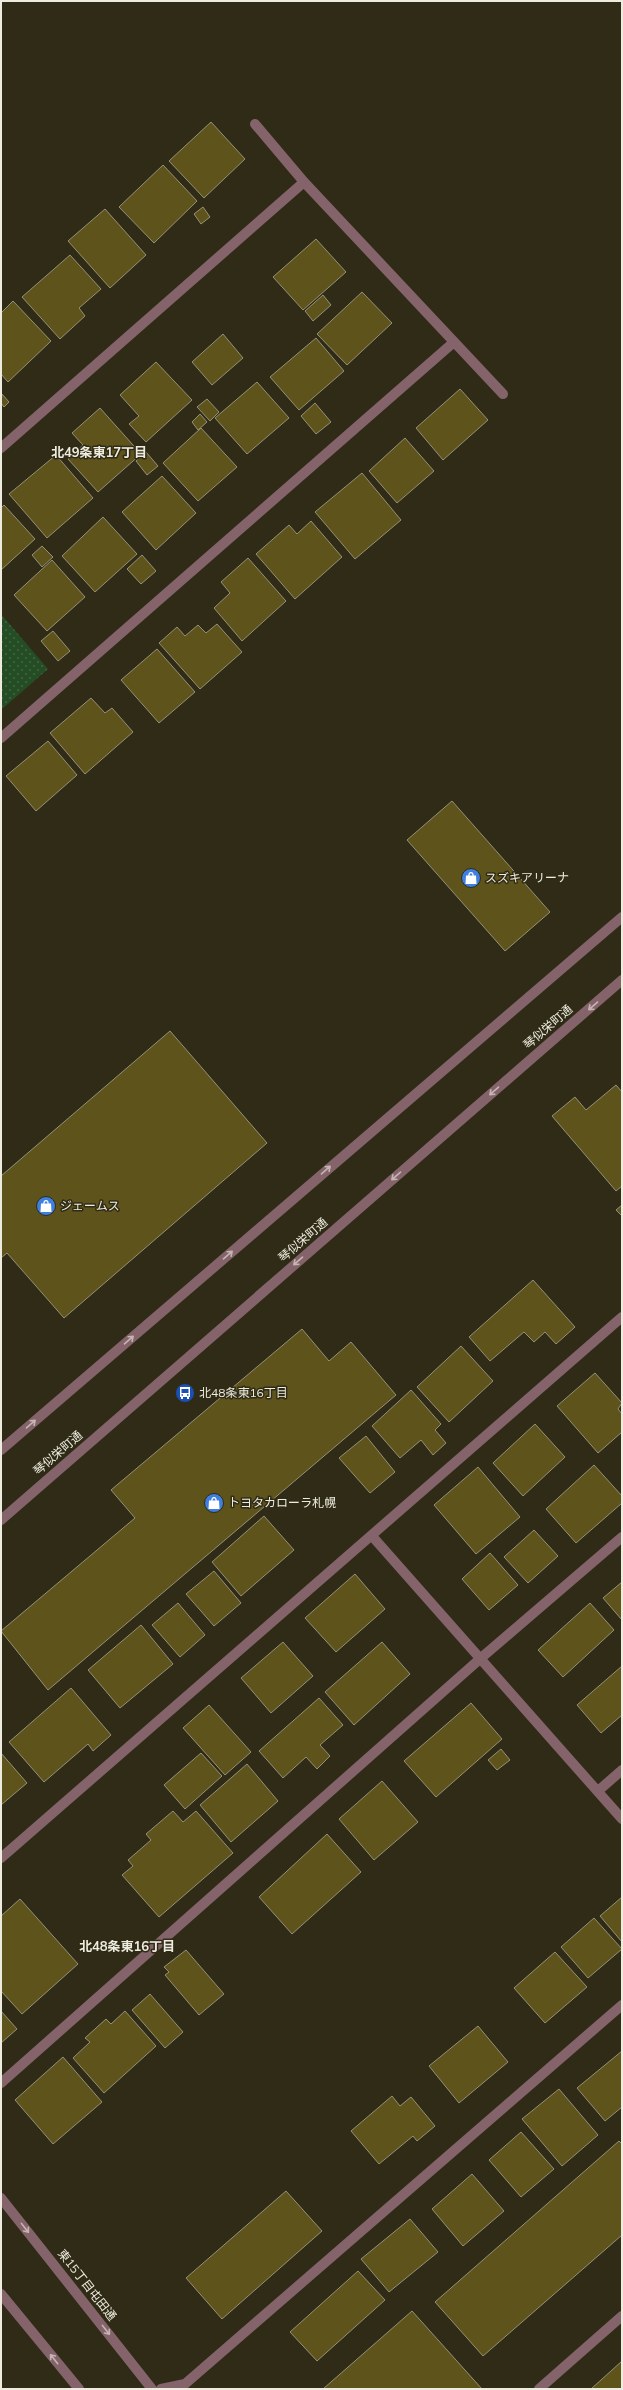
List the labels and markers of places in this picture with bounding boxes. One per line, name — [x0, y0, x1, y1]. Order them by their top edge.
shop icon: スズキアリーナ — [460, 867, 482, 889]
place label: スズキアリーナ — [485, 870, 569, 885]
shop icon: ジェームス — [35, 1195, 57, 1217]
place label: ジェームス — [60, 1198, 120, 1213]
bus stop icon: 北48条東16丁目 — [174, 1382, 196, 1404]
place label: 北48条東16丁目 — [199, 1385, 288, 1400]
shop icon: トヨタカローラ札幌 — [203, 1492, 225, 1514]
place label: トヨタカローラ札幌 — [228, 1495, 336, 1510]

